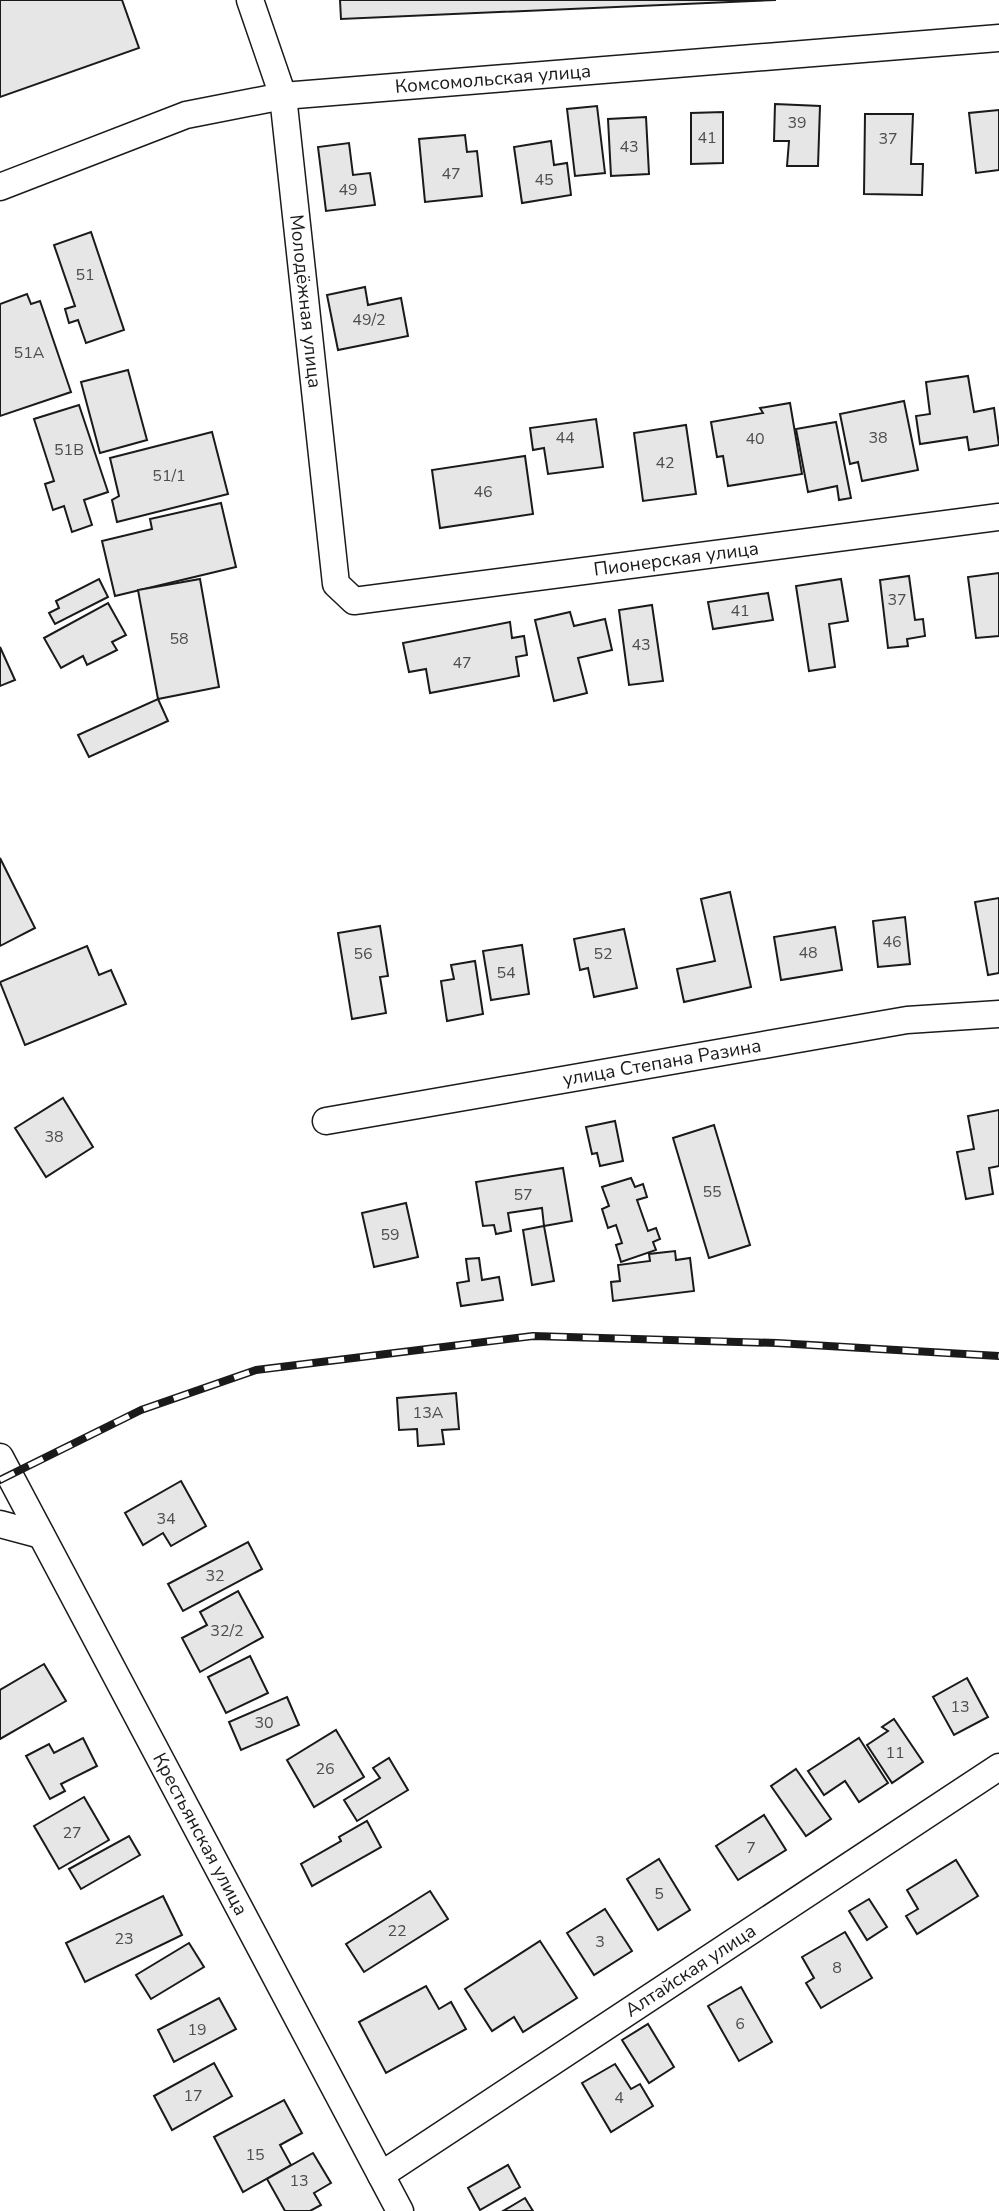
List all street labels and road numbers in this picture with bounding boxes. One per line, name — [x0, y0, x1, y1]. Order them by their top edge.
street label: Комсомольская улица — [394, 58, 592, 100]
street label: Молодёжная улица — [283, 213, 328, 389]
street label: Пионерская улица — [592, 535, 760, 583]
street label: улица Степана Разина — [561, 1033, 763, 1093]
street label: Крестьянская улица — [146, 1748, 254, 1920]
street label: Алтайская улица — [620, 1918, 761, 2023]

